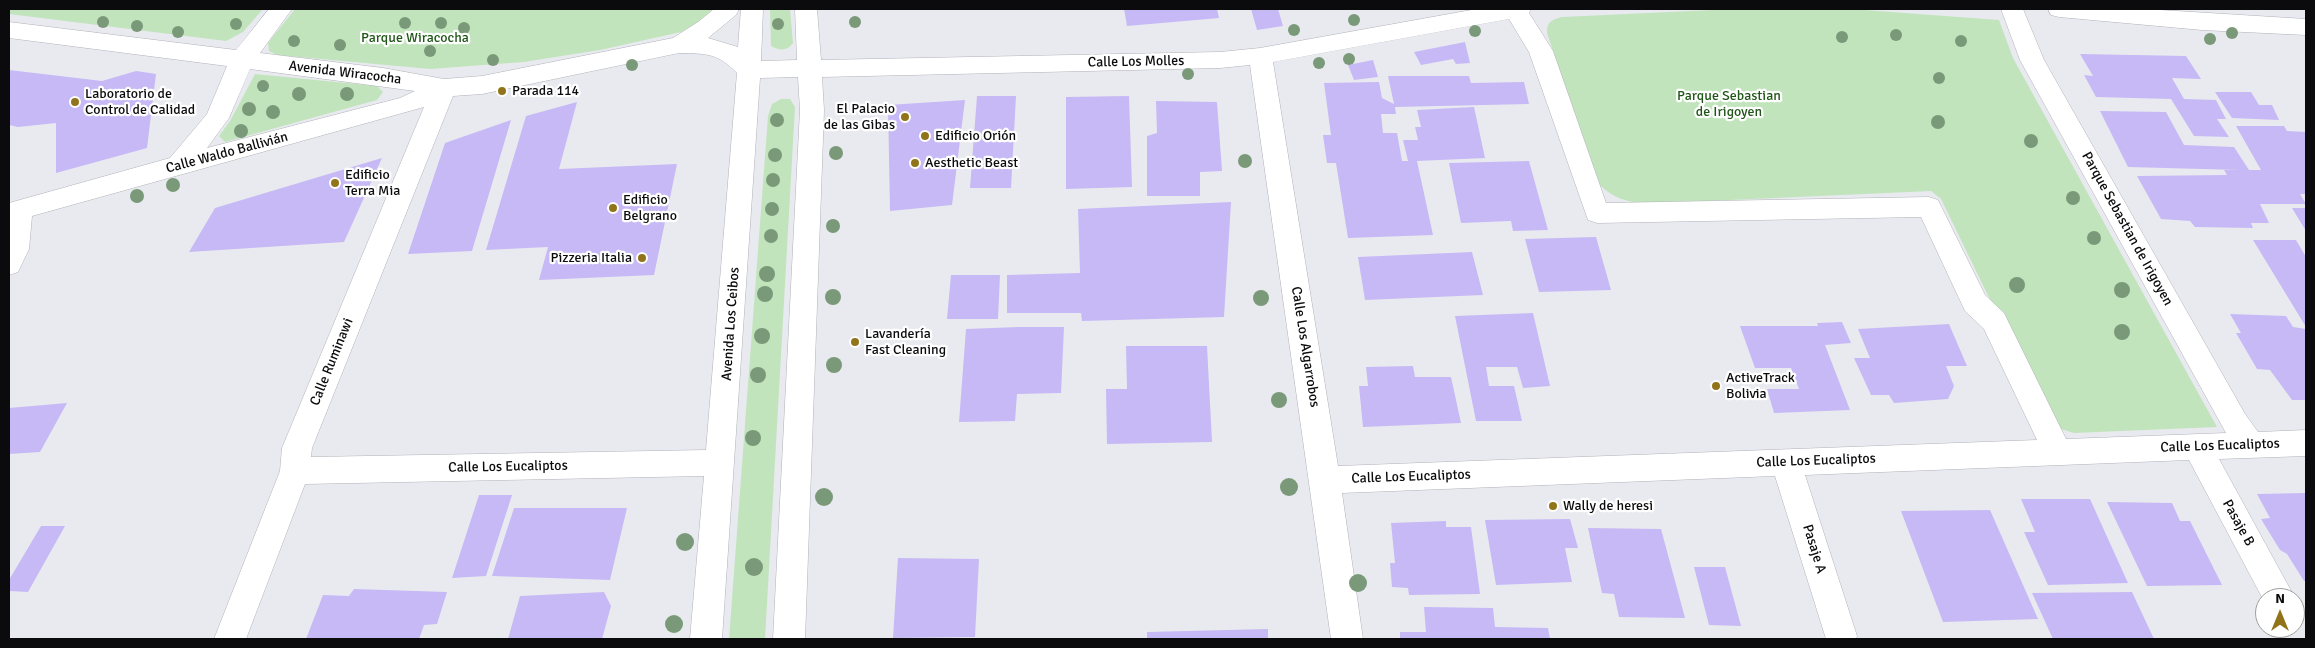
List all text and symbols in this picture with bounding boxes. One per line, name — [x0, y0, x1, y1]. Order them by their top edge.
park label: Parque Wiracocha — [361, 30, 469, 46]
street label: Calle Los Molles — [1088, 53, 1184, 71]
street label: Avenida Wiracocha — [288, 58, 402, 88]
place label: Parada 114 — [512, 83, 579, 99]
marker: Parada 114 — [496, 85, 508, 97]
place label: Laboratorio de Control de Calidad — [85, 86, 195, 118]
park label: Parque Sebastian de Irigoyen — [1677, 88, 1781, 120]
marker: Laboratorio de Control de Calidad — [69, 96, 81, 108]
place label: El Palacio de las Gibas — [824, 101, 895, 134]
marker: El Palacio de las Gibas — [899, 111, 911, 123]
place label: Edificio Orión — [935, 128, 1016, 144]
street label: Calle Waldo Ballivián — [164, 129, 290, 177]
marker: Edificio Orión — [919, 130, 931, 142]
street label: Parque Sebastian de Irigoyen — [2078, 149, 2176, 309]
place label: Aesthetic Beast — [925, 155, 1018, 171]
marker: Aesthetic Beast — [909, 157, 921, 169]
place label: Edificio Terra Mia — [345, 167, 400, 200]
marker: Edificio Terra Mia — [329, 177, 341, 189]
place label: Edificio Belgrano — [623, 192, 677, 224]
marker: Edificio Belgrano — [607, 202, 619, 214]
place label: Pizzeria Italia — [551, 250, 632, 266]
marker: Pizzeria Italia — [636, 252, 648, 264]
street label: Avenida Los Ceibos — [719, 267, 743, 381]
street label: Calle Los Algarrobos — [1287, 285, 1323, 409]
street label: Calle Ruminawi — [307, 316, 357, 408]
place label: Lavandería Fast Cleaning — [865, 326, 946, 358]
marker: Lavandería Fast Cleaning — [849, 336, 861, 348]
place label: ActiveTrack Bolivia — [1726, 370, 1795, 402]
marker: ActiveTrack Bolivia — [1710, 380, 1722, 392]
street label: Calle Los Eucaliptos — [2160, 436, 2280, 456]
street label: Calle Los Eucaliptos — [1756, 451, 1876, 471]
street label: Calle Los Eucaliptos — [448, 458, 568, 476]
street label: Calle Los Eucaliptos — [1351, 467, 1471, 487]
street label: Pasaje B — [2218, 497, 2258, 549]
place label: Wally de heresi — [1563, 498, 1653, 514]
marker: Wally de heresi — [1547, 500, 1559, 512]
street label: Pasaje A — [1799, 522, 1829, 576]
north arrow — [2255, 588, 2305, 638]
text: N — [2275, 590, 2285, 607]

